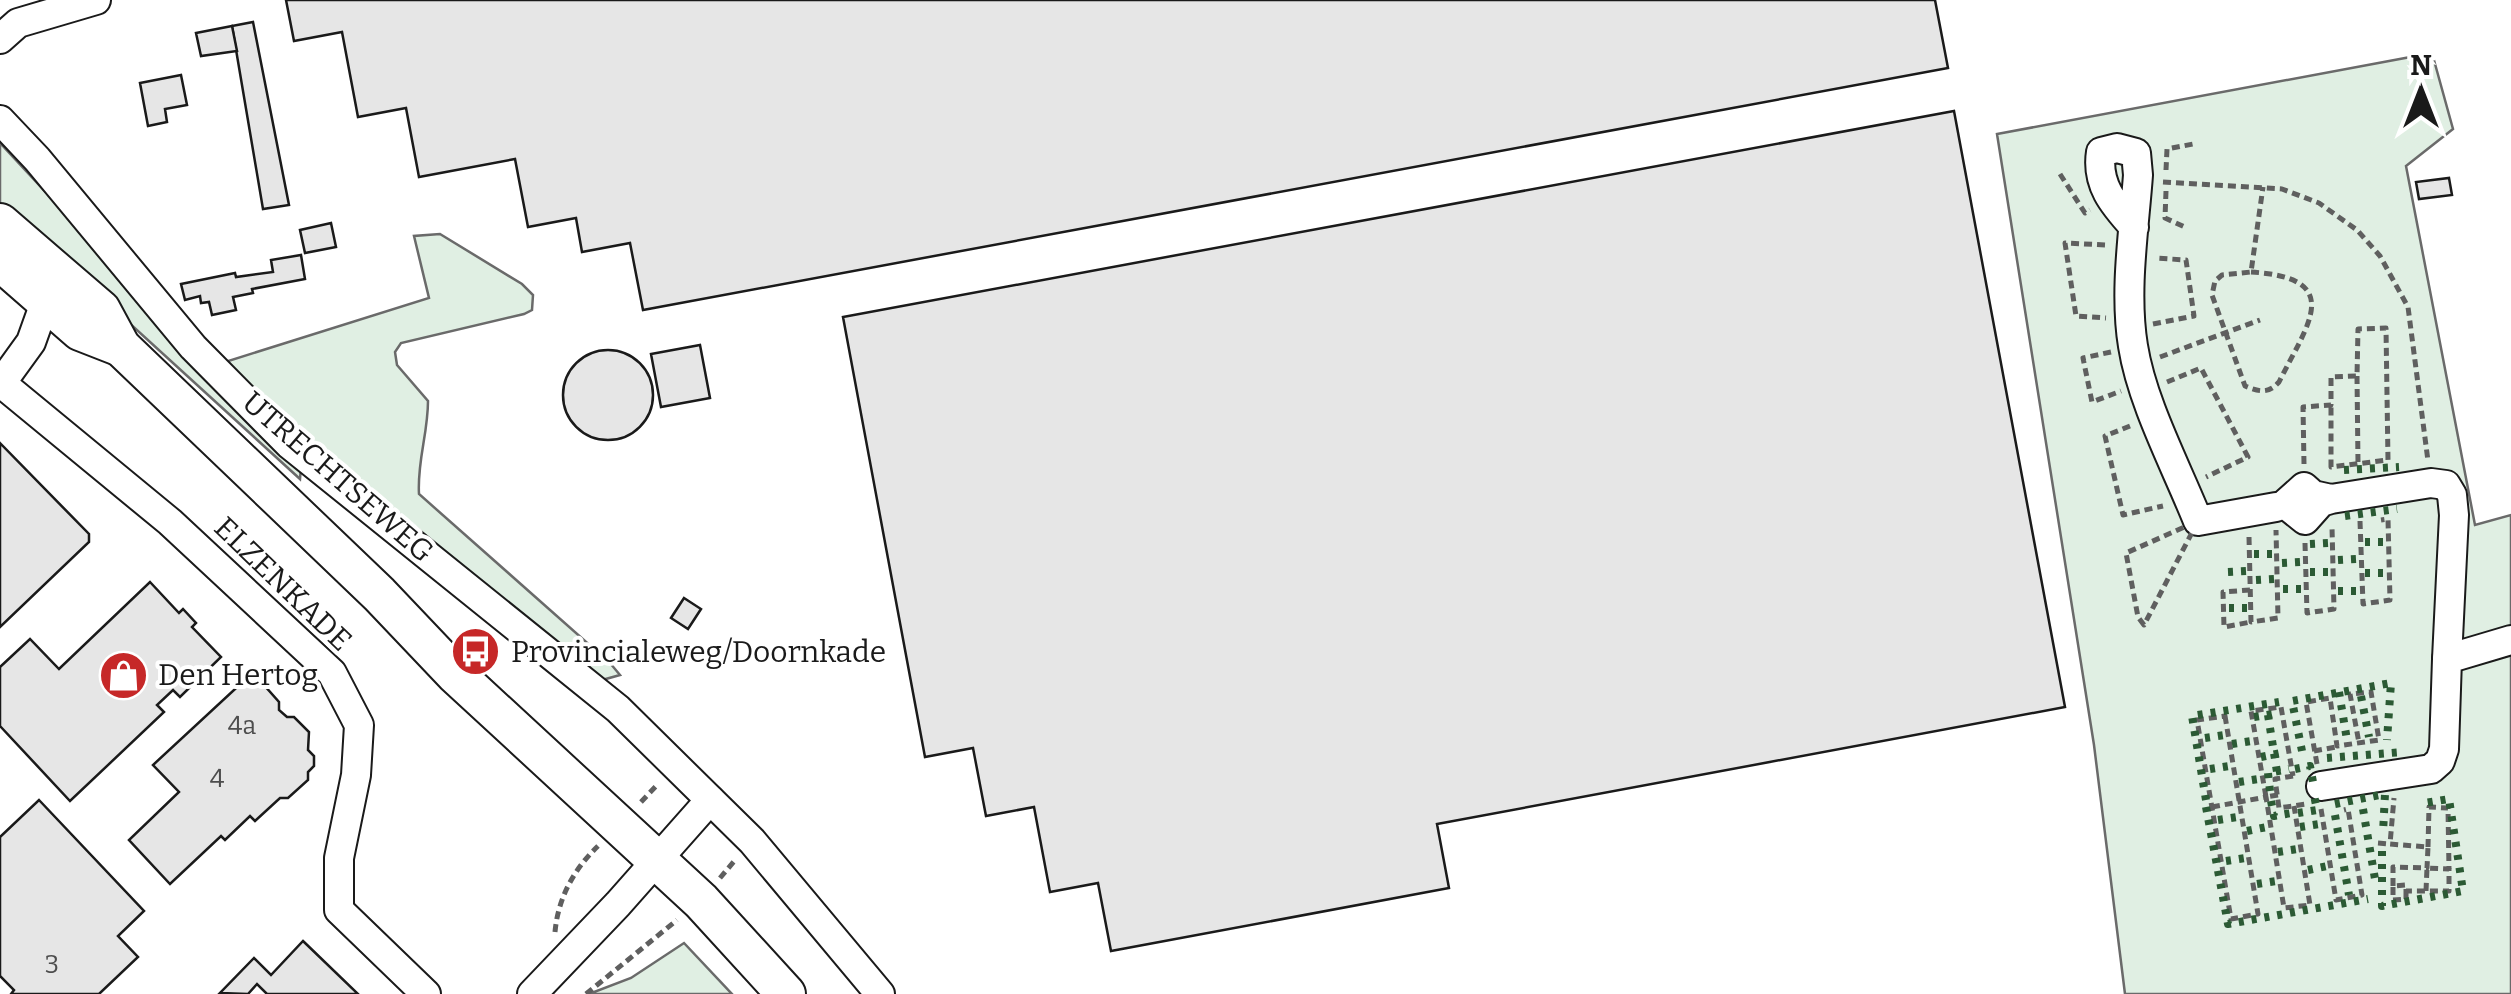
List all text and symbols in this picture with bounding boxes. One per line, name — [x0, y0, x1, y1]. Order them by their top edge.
north arrow — [2371, 40, 2471, 140]
text: N — [2410, 49, 2432, 82]
street label: UTRECHTSEWEG — [235, 384, 441, 570]
street label: ELZENKADE — [207, 510, 359, 658]
bus stop icon: Provincialeweg/Doornkade — [450, 626, 502, 678]
place label: Provincialeweg/Doornkade — [511, 634, 886, 670]
shop icon: Den Hertog — [97, 649, 149, 701]
place label: Den Hertog — [158, 657, 318, 693]
house number: 4a — [228, 711, 256, 741]
house number: 4 — [210, 764, 225, 794]
house number: 3 — [45, 950, 59, 980]

